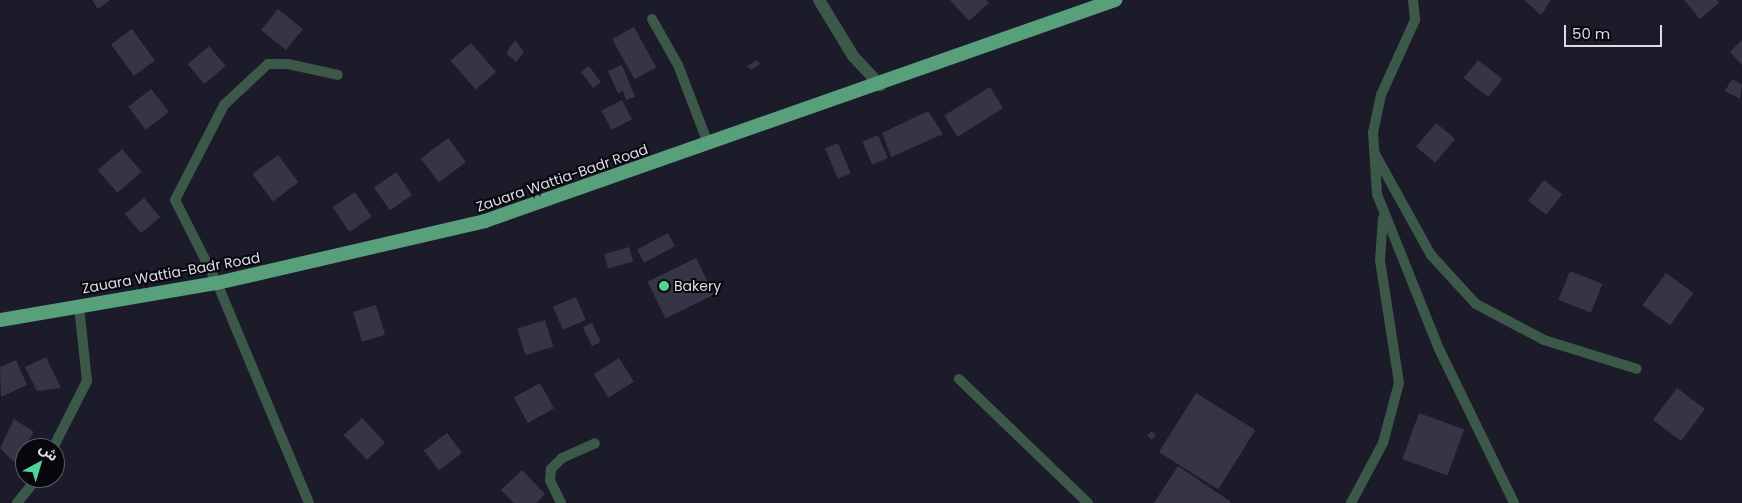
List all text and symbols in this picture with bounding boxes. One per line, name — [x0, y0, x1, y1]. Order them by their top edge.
scale bar — [1567, 15, 1664, 47]
text: 50 m — [1572, 23, 1610, 44]
street label: Zauara Wattia-Badr Road — [474, 141, 650, 215]
street label: Zauara Wattia-Badr Road — [81, 249, 261, 297]
place label: Bakery — [674, 278, 721, 294]
marker: Bakery — [658, 280, 670, 292]
north arrow — [15, 438, 65, 488]
text: ش — [35, 438, 63, 466]

